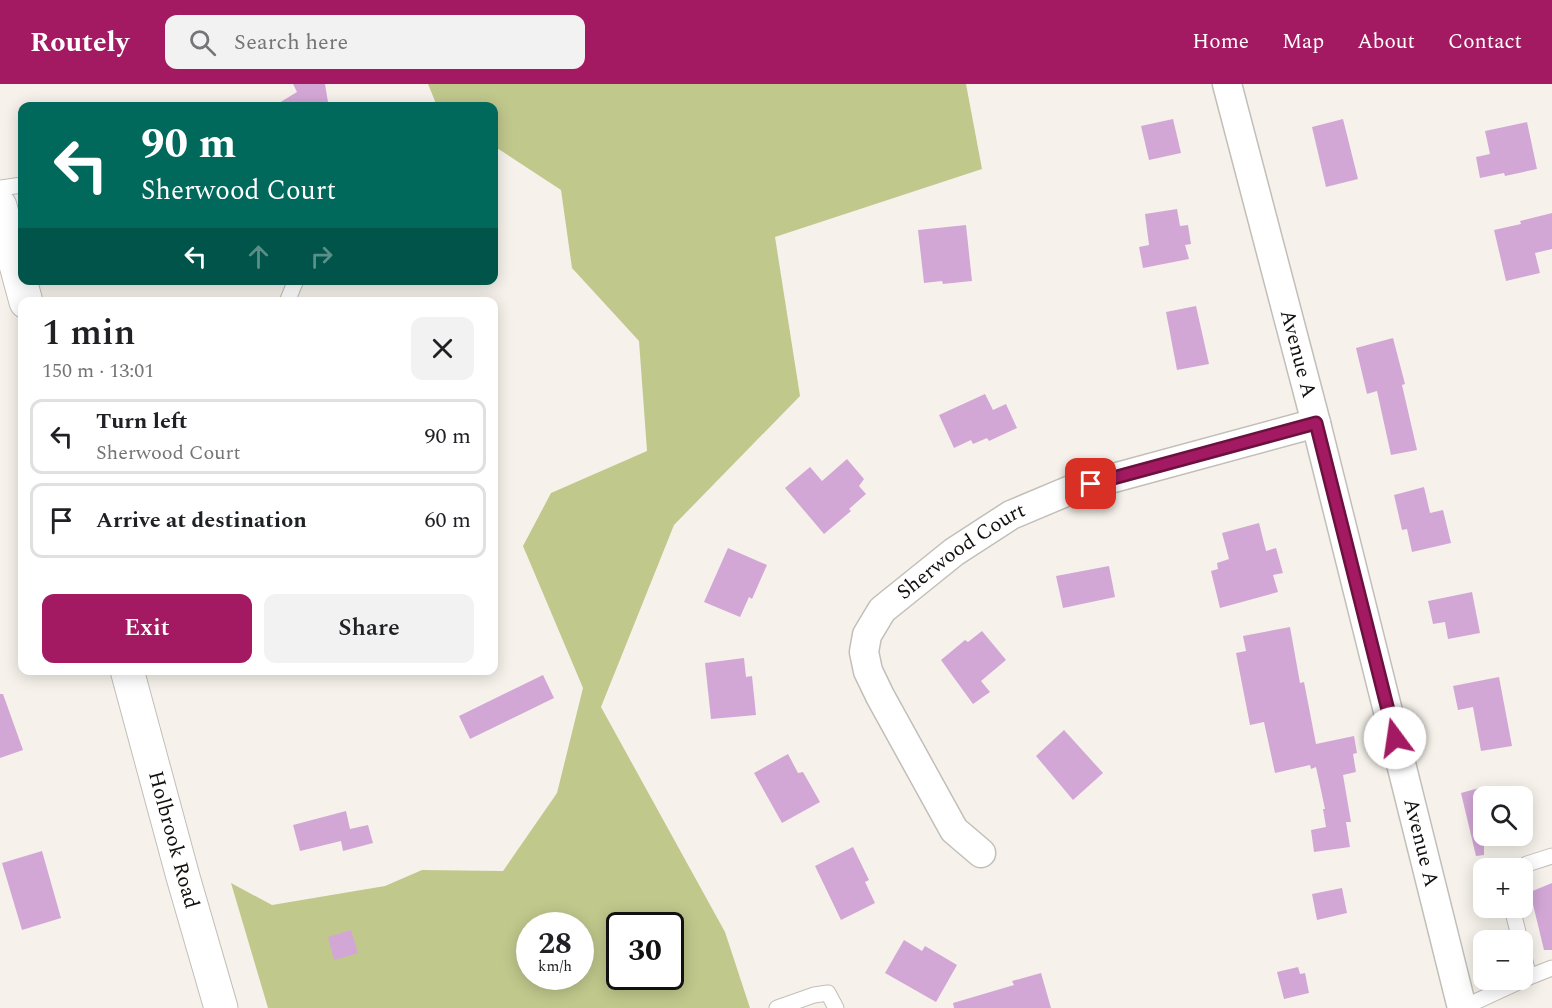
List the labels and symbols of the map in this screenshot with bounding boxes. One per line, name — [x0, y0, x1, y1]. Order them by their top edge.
street label: Avenue A — [1271, 306, 1325, 402]
pin — [1065, 458, 1116, 509]
street label: Sherwood Court — [890, 495, 1030, 608]
position arrow — [1363, 706, 1427, 770]
street label: Holbrook Road — [139, 767, 207, 913]
street label: Avenue A — [1394, 795, 1447, 891]
speed limit sign: 30 — [606, 912, 684, 990]

